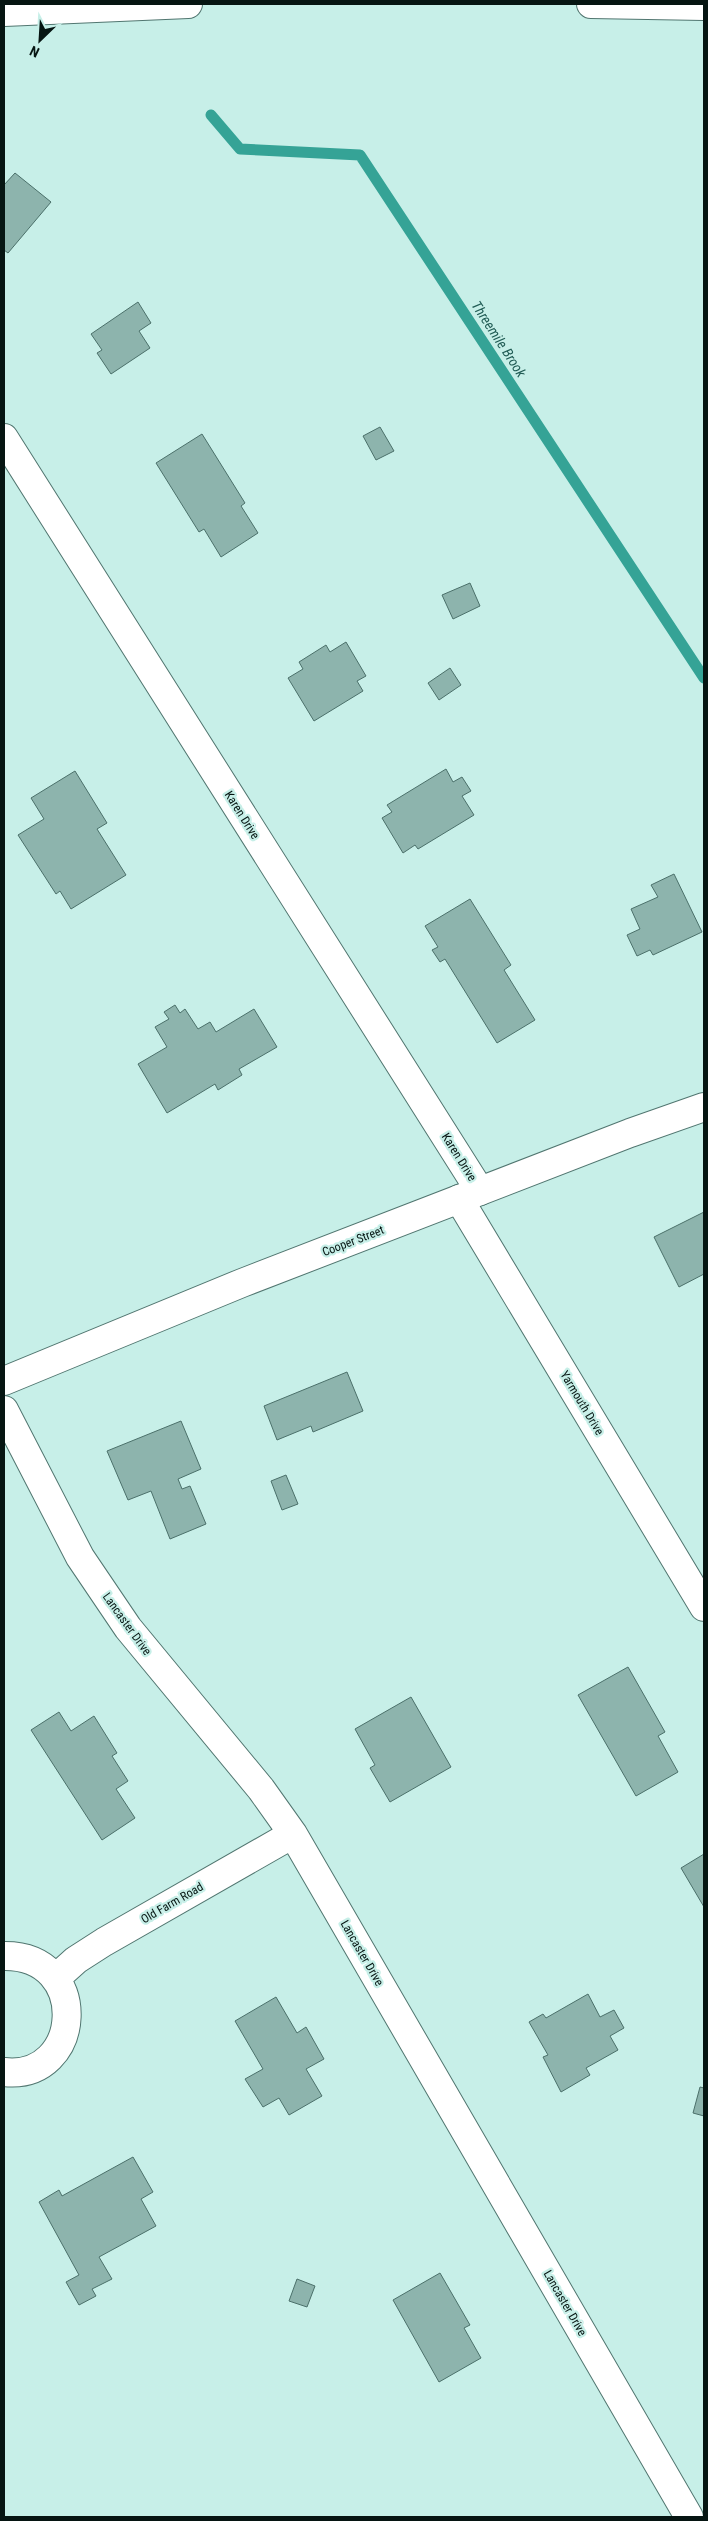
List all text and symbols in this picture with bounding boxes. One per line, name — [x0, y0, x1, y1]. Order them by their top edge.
north arrow — [15, 15, 65, 65]
text: N — [27, 43, 42, 61]
water label: Threemile Brook — [468, 298, 530, 381]
street label: Karen Drive — [222, 788, 262, 842]
street label: Karen Drive — [439, 1130, 479, 1184]
street label: Cooper Street — [320, 1223, 386, 1259]
street label: Yarmouth Drive — [557, 1368, 607, 1438]
street label: Lancaster Drive — [100, 1590, 155, 1658]
street label: Old Farm Road — [138, 1880, 206, 1926]
street label: Lancaster Drive — [338, 1918, 387, 1989]
street label: Lancaster Drive — [541, 2268, 590, 2339]

